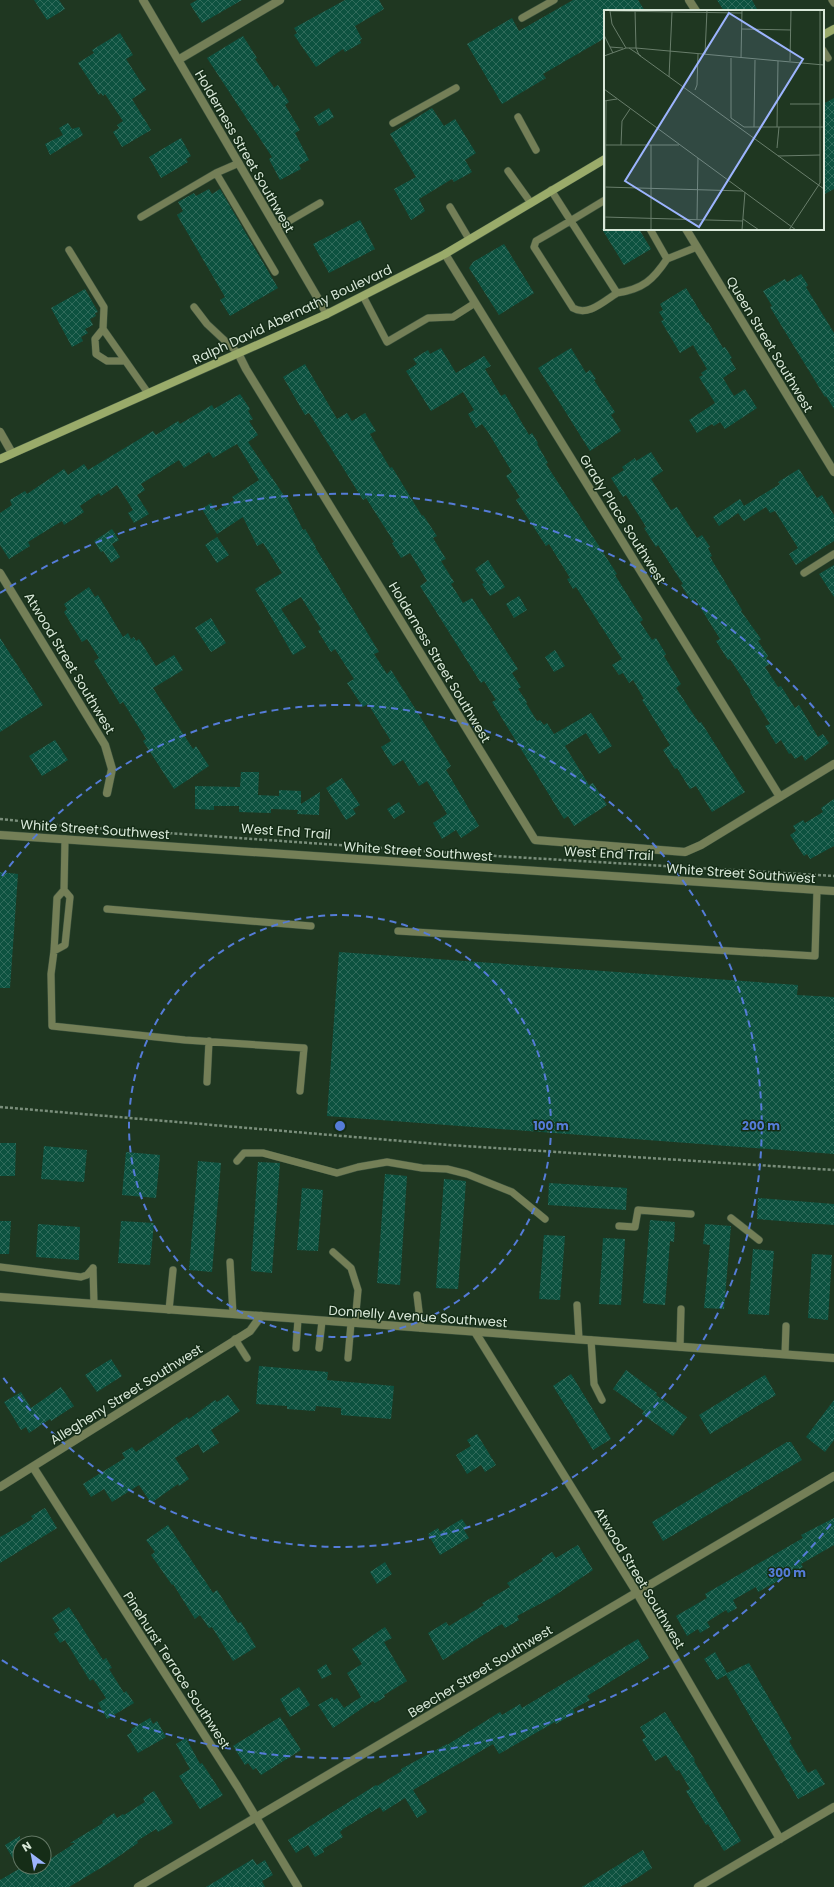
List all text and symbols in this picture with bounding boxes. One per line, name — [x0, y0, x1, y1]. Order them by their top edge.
inset map — [604, 10, 824, 230]
street label: Holderness Street Southwest — [190, 67, 299, 236]
street label: Ralph David Abernathy Boulevard — [189, 260, 395, 369]
street label: Queen Street Southwest — [721, 273, 818, 416]
street label: Grady Place Southwest — [575, 451, 670, 588]
street label: Holderness Street Southwest — [384, 578, 495, 747]
street label: Atwood Street Southwest — [20, 589, 120, 738]
street label: White Street Southwest — [20, 815, 170, 844]
street label: West End Trail — [240, 819, 332, 844]
street label: White Street Southwest — [343, 837, 493, 866]
street label: West End Trail — [564, 842, 654, 865]
street label: White Street Southwest — [666, 859, 816, 888]
text: 100 m — [533, 1117, 569, 1134]
text: 200 m — [742, 1117, 780, 1134]
centre of rings — [333, 1119, 347, 1133]
street label: Donnelly Avenue Southwest — [328, 1301, 508, 1332]
street label: Allegheny Street Southwest — [46, 1339, 206, 1449]
street label: Atwood Street Southwest — [590, 1504, 690, 1653]
text: 300 m — [768, 1564, 806, 1581]
street label: Pinehurst Terrace Southwest — [118, 1588, 235, 1753]
street label: Beecher Street Southwest — [404, 1620, 556, 1722]
north arrow — [12, 1835, 52, 1875]
text: N — [19, 1838, 34, 1855]

